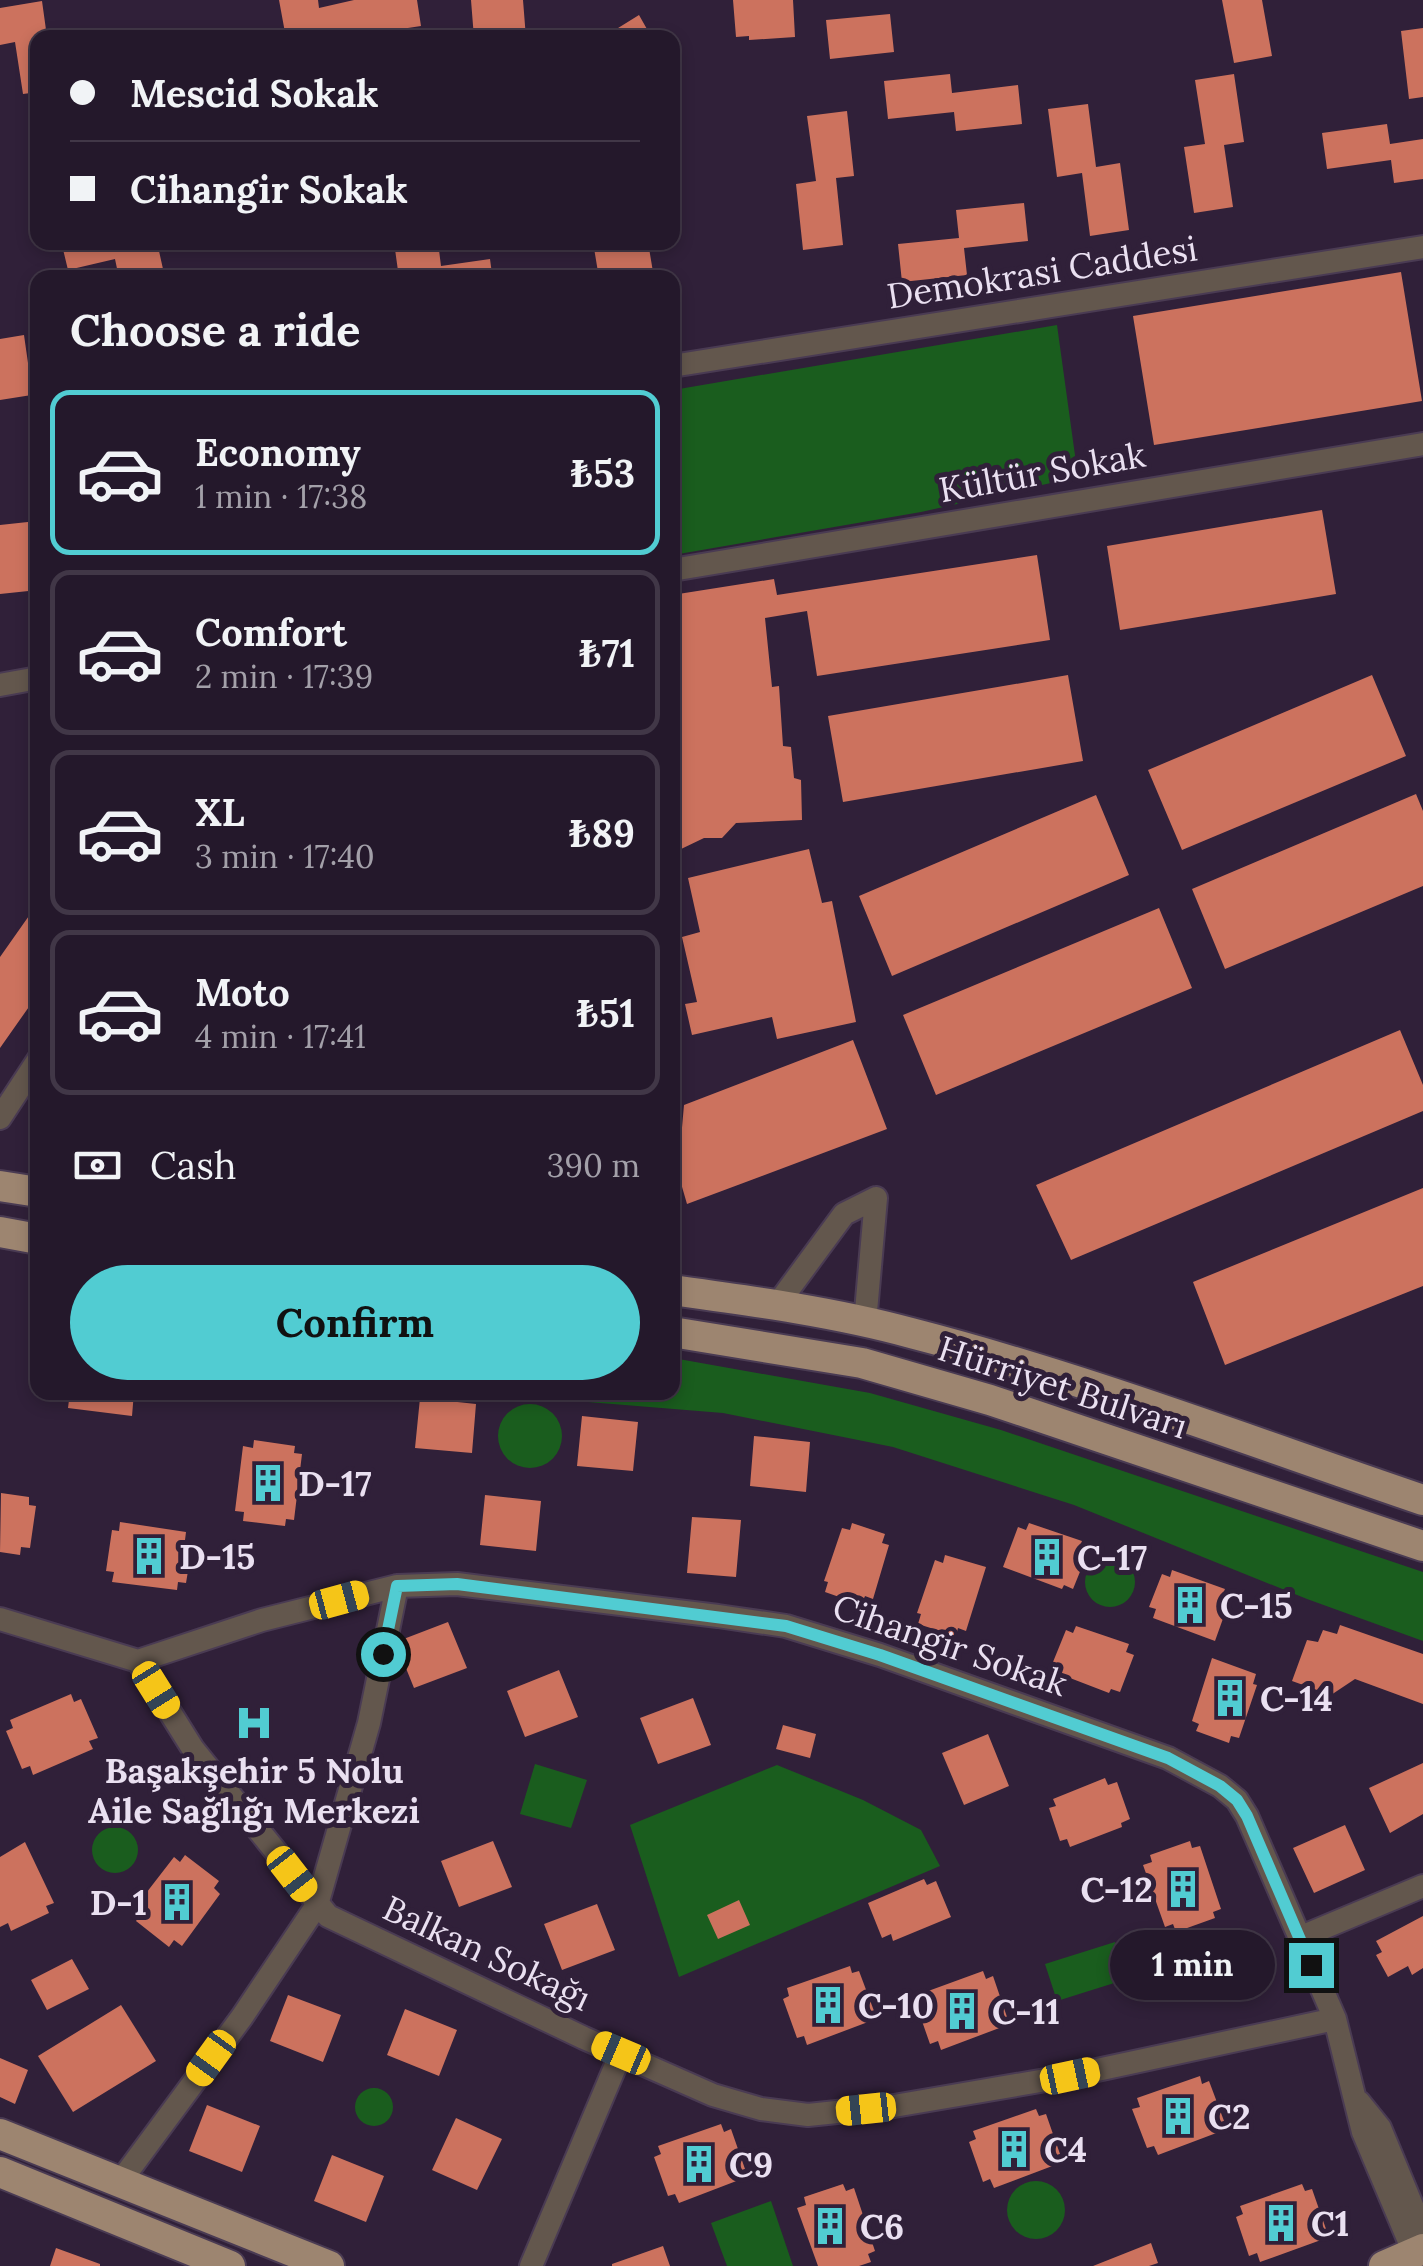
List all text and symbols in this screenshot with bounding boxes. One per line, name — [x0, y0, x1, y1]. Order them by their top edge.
text: Mescid Sokak — [130, 69, 379, 117]
text: Cihangir Sokak — [130, 165, 408, 213]
street label: Demokrasi Caddesi — [884, 225, 1200, 319]
text: Choose a ride — [70, 301, 360, 358]
icon: car — [75, 428, 165, 518]
text: Economy — [195, 428, 361, 476]
street label: Kültür Sokak — [935, 432, 1149, 512]
text: ₺53 — [571, 449, 635, 497]
text: 1 min · 17:38 — [195, 476, 367, 517]
icon: car — [75, 608, 165, 698]
text: Comfort — [195, 608, 347, 656]
text: ₺71 — [579, 629, 635, 677]
text: 2 min · 17:39 — [195, 656, 373, 697]
icon: car — [75, 788, 165, 878]
text: XL — [195, 788, 245, 836]
text: ₺89 — [569, 809, 635, 857]
text: 3 min · 17:40 — [195, 836, 375, 877]
icon: car — [75, 968, 165, 1058]
text: Moto — [195, 968, 290, 1016]
text: ₺51 — [577, 989, 635, 1037]
text: 4 min · 17:41 — [195, 1016, 366, 1057]
icon: cash — [70, 1138, 125, 1193]
text: Cash — [150, 1141, 237, 1189]
text: 390 m — [547, 1145, 640, 1186]
button: Confirm — [70, 1265, 640, 1380]
street label: Hürriyet Bulvarı — [933, 1326, 1193, 1448]
place label: D-17 — [298, 1461, 372, 1506]
building icon: D-17 — [247, 1462, 289, 1504]
place label: D-15 — [179, 1534, 255, 1579]
building icon: D-15 — [128, 1535, 170, 1577]
place label: C-17 — [1077, 1535, 1147, 1580]
building icon: C-17 — [1026, 1536, 1068, 1578]
car — [306, 1578, 372, 1622]
place label: C-15 — [1220, 1583, 1293, 1628]
street label: Cihangir Sokak — [827, 1584, 1073, 1706]
building icon: C-15 — [1169, 1584, 1211, 1626]
route start — [361, 1632, 406, 1677]
car — [127, 1657, 185, 1723]
place label: C-14 — [1260, 1676, 1333, 1721]
building icon: C-14 — [1209, 1677, 1251, 1719]
hospital icon: Başakşehir 5 Nolu Aile Sağlığı Merkezi — [233, 1702, 275, 1744]
place label: Başakşehir 5 Nolu Aile Sağlığı Merkezi — [88, 1748, 420, 1833]
car — [262, 1841, 322, 1907]
place label: C-12 — [1081, 1867, 1153, 1912]
building icon: C-12 — [1162, 1868, 1204, 1910]
place label: D-1 — [90, 1880, 147, 1925]
building icon: D-1 — [156, 1881, 198, 1923]
street label: Balkan Sokağı — [376, 1885, 598, 2021]
callout: 1 min — [1111, 1930, 1276, 2000]
route end — [1289, 1943, 1334, 1988]
text: 1 min — [1152, 1944, 1233, 1985]
place label: C-10 — [858, 1983, 934, 2028]
building icon: C-10 — [807, 1984, 849, 2026]
place label: C-11 — [992, 1989, 1060, 2034]
building icon: C-11 — [941, 1990, 983, 2032]
car — [181, 2025, 241, 2091]
car — [588, 2027, 654, 2079]
car — [1038, 2055, 1102, 2097]
car — [835, 2091, 897, 2127]
place label: C2 — [1208, 2094, 1251, 2139]
building icon: C2 — [1157, 2095, 1199, 2137]
place label: C4 — [1044, 2127, 1087, 2172]
building icon: C4 — [993, 2128, 1035, 2170]
place label: C9 — [729, 2142, 773, 2187]
building icon: C9 — [678, 2143, 720, 2185]
place label: C1 — [1311, 2201, 1349, 2246]
building icon: C1 — [1260, 2202, 1302, 2244]
place label: C6 — [860, 2204, 904, 2249]
building icon: C6 — [809, 2205, 851, 2247]

